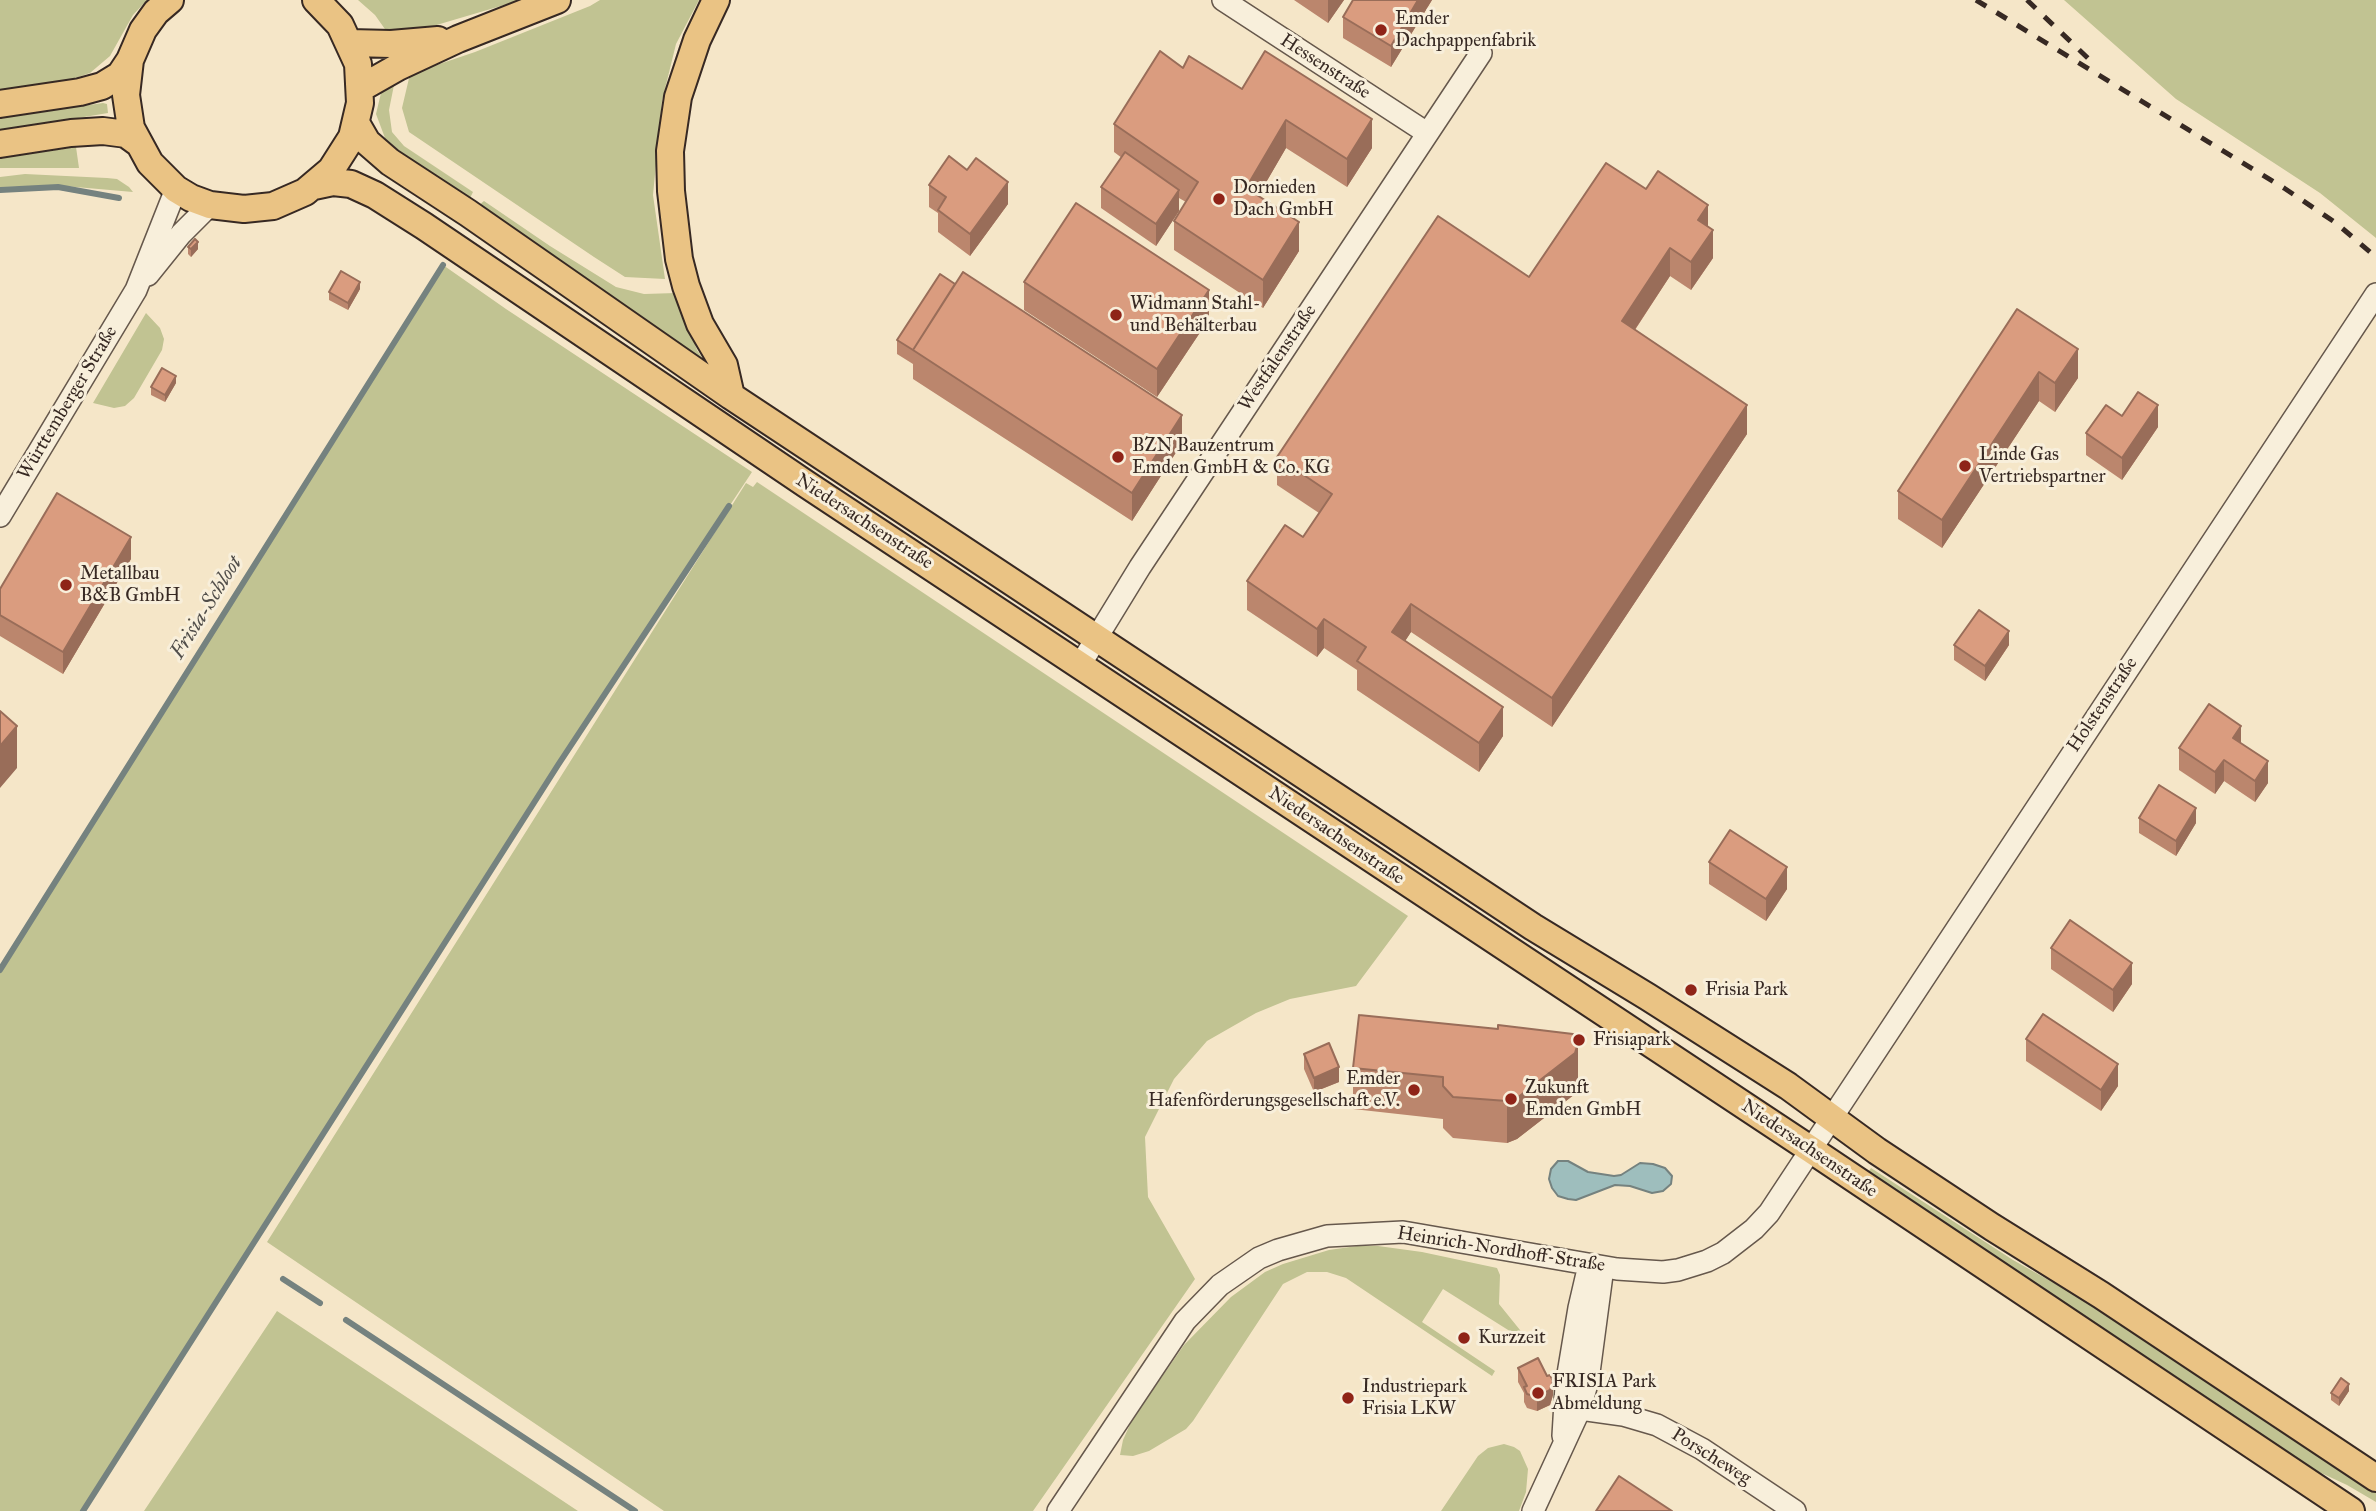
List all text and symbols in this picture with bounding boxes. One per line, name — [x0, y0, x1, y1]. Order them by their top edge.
place label: Emder Dachpappenfabrik — [1395, 8, 1536, 52]
marker: Emder Dachpappenfabrik — [1373, 22, 1389, 38]
street label: Hessenstraße — [1276, 29, 1374, 105]
place label: Dornieden Dach GmbH — [1233, 177, 1334, 221]
marker: Dornieden Dach GmbH — [1211, 191, 1227, 207]
place label: Widmann Stahl- und Behälterbau — [1130, 293, 1261, 337]
street label: Westfalenstraße — [1234, 301, 1322, 415]
marker: Widmann Stahl- und Behälterbau — [1108, 307, 1124, 323]
street label: Württemberger Straße — [13, 322, 123, 484]
place label: BZN Bauzentrum Emden GmbH & Co. KG — [1132, 435, 1330, 479]
place label: Linde Gas Vertriebspartner — [1979, 444, 2106, 488]
marker: BZN Bauzentrum Emden GmbH & Co. KG — [1110, 449, 1126, 465]
marker: Linde Gas Vertriebspartner — [1957, 458, 1973, 474]
street label: Niedersachsenstraße — [791, 469, 937, 575]
water label: Frisia-Schloot — [166, 552, 248, 664]
place label: Metallbau B&B GmbH — [80, 563, 180, 607]
marker: Metallbau B&B GmbH — [58, 577, 74, 593]
street label: Holstenstraße — [2063, 653, 2143, 757]
street label: Niedersachsenstraße — [1264, 782, 1408, 890]
place label: Frisia Park — [1705, 979, 1788, 1001]
marker: Frisia Park — [1683, 982, 1699, 998]
place label: Frisiapark — [1593, 1029, 1671, 1051]
marker: Frisiapark — [1571, 1032, 1587, 1048]
place label: Emder Hafenförderungsgesellschaft e.V. — [1148, 1068, 1400, 1112]
place label: Zukunft Emden GmbH — [1525, 1077, 1641, 1121]
marker: Emder Hafenförderungsgesellschaft e.V. — [1406, 1082, 1422, 1098]
marker: Zukunft Emden GmbH — [1503, 1091, 1519, 1107]
street label: Niedersachsenstraße — [1737, 1095, 1881, 1203]
street label: Heinrich-Nordhoff-Straße — [1395, 1222, 1607, 1278]
place label: Kurzzeit — [1478, 1327, 1546, 1349]
marker: Kurzzeit — [1456, 1330, 1472, 1346]
place label: FRISIA Park Abmeldung — [1552, 1371, 1656, 1415]
place label: Industriepark Frisia LKW — [1362, 1376, 1467, 1420]
marker: FRISIA Park Abmeldung — [1530, 1385, 1546, 1401]
marker: Industriepark Frisia LKW — [1340, 1390, 1356, 1406]
street label: Porscheweg — [1667, 1424, 1755, 1490]

